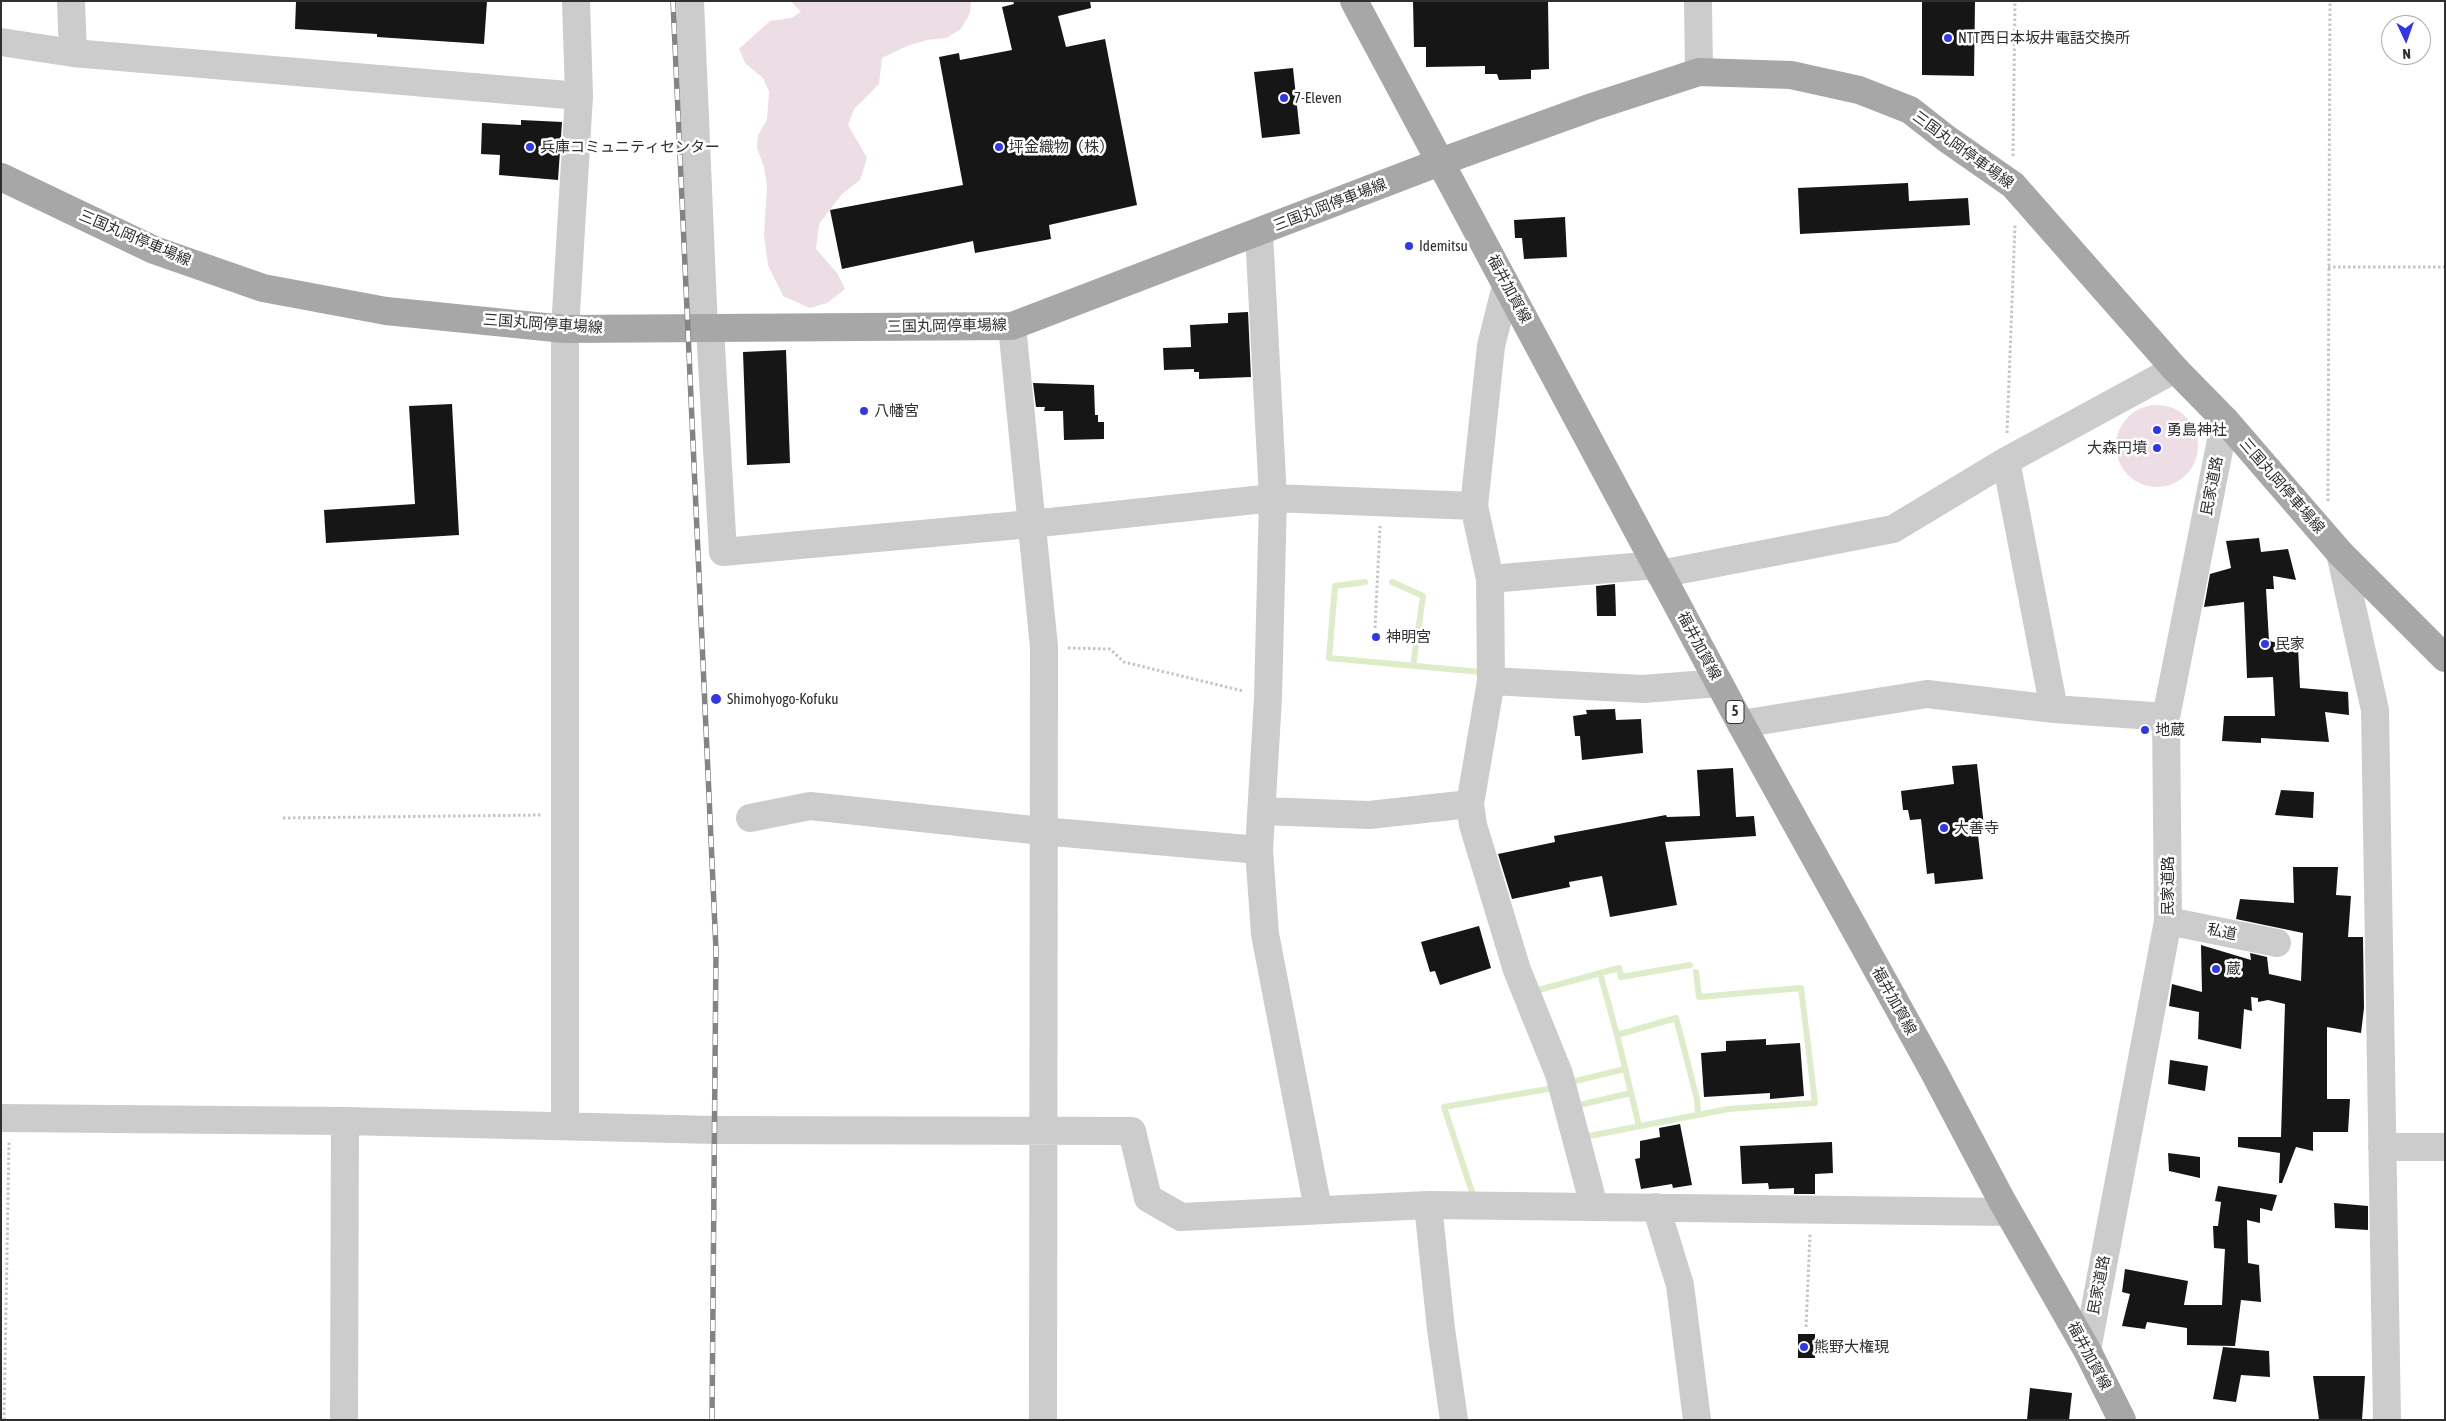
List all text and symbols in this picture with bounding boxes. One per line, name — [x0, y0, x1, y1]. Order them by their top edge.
north arrow — [2381, 15, 2431, 65]
place label: NTT西日本坂井電話交換所 — [1958, 29, 2130, 47]
marker: NTT西日本坂井電話交換所 — [1942, 32, 1954, 44]
text: N — [2402, 46, 2411, 62]
place label: 7-Eleven — [1294, 89, 1342, 107]
marker: 7-Eleven — [1278, 92, 1290, 104]
street label: 三国丸岡停車場線 — [1909, 107, 2017, 193]
place label: 兵庫コミュニティセンター — [540, 138, 720, 156]
place label: 坪金織物（株） — [1009, 138, 1114, 156]
marker: 兵庫コミュニティセンター — [524, 141, 536, 153]
marker: 坪金織物（株） — [993, 141, 1005, 153]
street label: 三国丸岡停車場線 — [1271, 175, 1389, 235]
street label: 三国丸岡停車場線 — [76, 206, 194, 270]
place label: Idemitsu — [1419, 237, 1468, 255]
marker: Idemitsu — [1403, 240, 1415, 252]
street label: 福井加賀線 — [1483, 252, 1535, 326]
street label: 三国丸岡停車場線 — [483, 311, 603, 337]
street label: 三国丸岡停車場線 — [887, 316, 1007, 336]
place label: 八幡宮 — [874, 402, 919, 420]
marker: 八幡宮 — [858, 405, 870, 417]
place label: 勇島神社 — [2167, 421, 2227, 439]
marker: 勇島神社 — [2151, 424, 2163, 436]
street label: 三国丸岡停車場線 — [2236, 435, 2328, 537]
place label: 大森円墳 — [2087, 439, 2147, 457]
marker: 大森円墳 — [2151, 442, 2163, 454]
street label: 民家道路 — [2197, 455, 2227, 517]
street label: 福井加賀線 — [1673, 609, 1725, 683]
place label: 神明宮 — [1386, 628, 1431, 646]
marker: 神明宮 — [1370, 631, 1382, 643]
place label: 民家 — [2275, 635, 2305, 653]
marker: 民家 — [2259, 638, 2271, 650]
place label: Shimohyogo-Kofuku — [727, 690, 839, 708]
marker: Shimohyogo-Kofuku — [709, 692, 723, 706]
road number: 5 — [1726, 700, 1744, 724]
place label: 地蔵 — [2155, 721, 2185, 739]
marker: 地蔵 — [2139, 724, 2151, 736]
place label: 大善寺 — [1954, 819, 1999, 837]
marker: 大善寺 — [1938, 822, 1950, 834]
street label: 民家道路 — [2159, 856, 2177, 916]
street label: 私道 — [2206, 920, 2238, 944]
place label: 蔵 — [2226, 960, 2241, 978]
marker: 蔵 — [2210, 963, 2222, 975]
street label: 福井加賀線 — [1868, 964, 1920, 1038]
street label: 民家道路 — [2084, 1254, 2114, 1316]
street label: 福井加賀線 — [2063, 1319, 2115, 1393]
place label: 熊野大権現 — [1814, 1338, 1889, 1356]
marker: 熊野大権現 — [1798, 1341, 1810, 1353]

